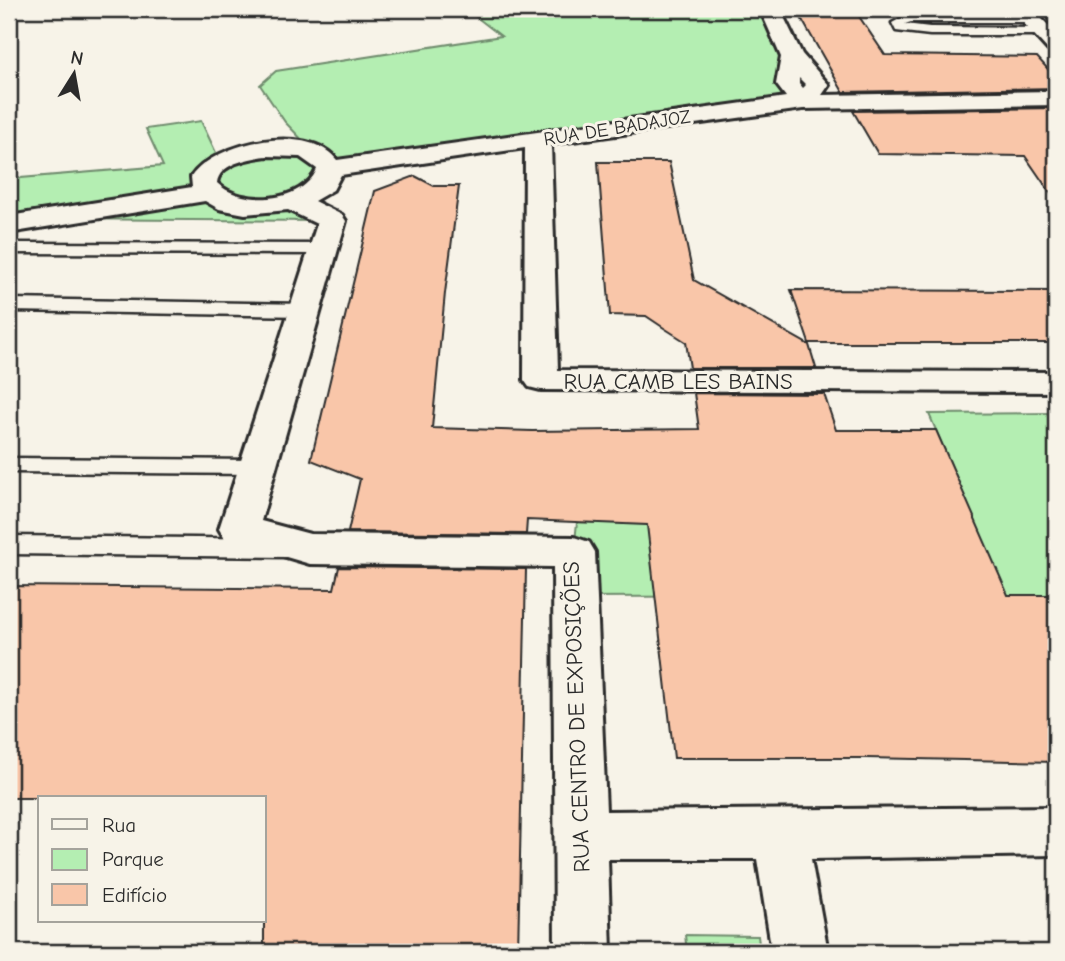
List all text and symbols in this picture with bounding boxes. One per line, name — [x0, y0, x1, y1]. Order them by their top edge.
north arrow — [38, 38, 108, 108]
text: N — [69, 46, 85, 70]
street label: RUA DE BADAJOZ — [542, 106, 692, 150]
street label: RUA CAMB LES BAINS — [563, 368, 793, 395]
street label: RUA CENTRO DE EXPOSIÇÕES — [558, 561, 595, 873]
legend — [38, 796, 266, 922]
text: Rua — [102, 813, 136, 837]
text: Parque — [102, 847, 164, 871]
text: Edifício — [102, 883, 167, 907]

